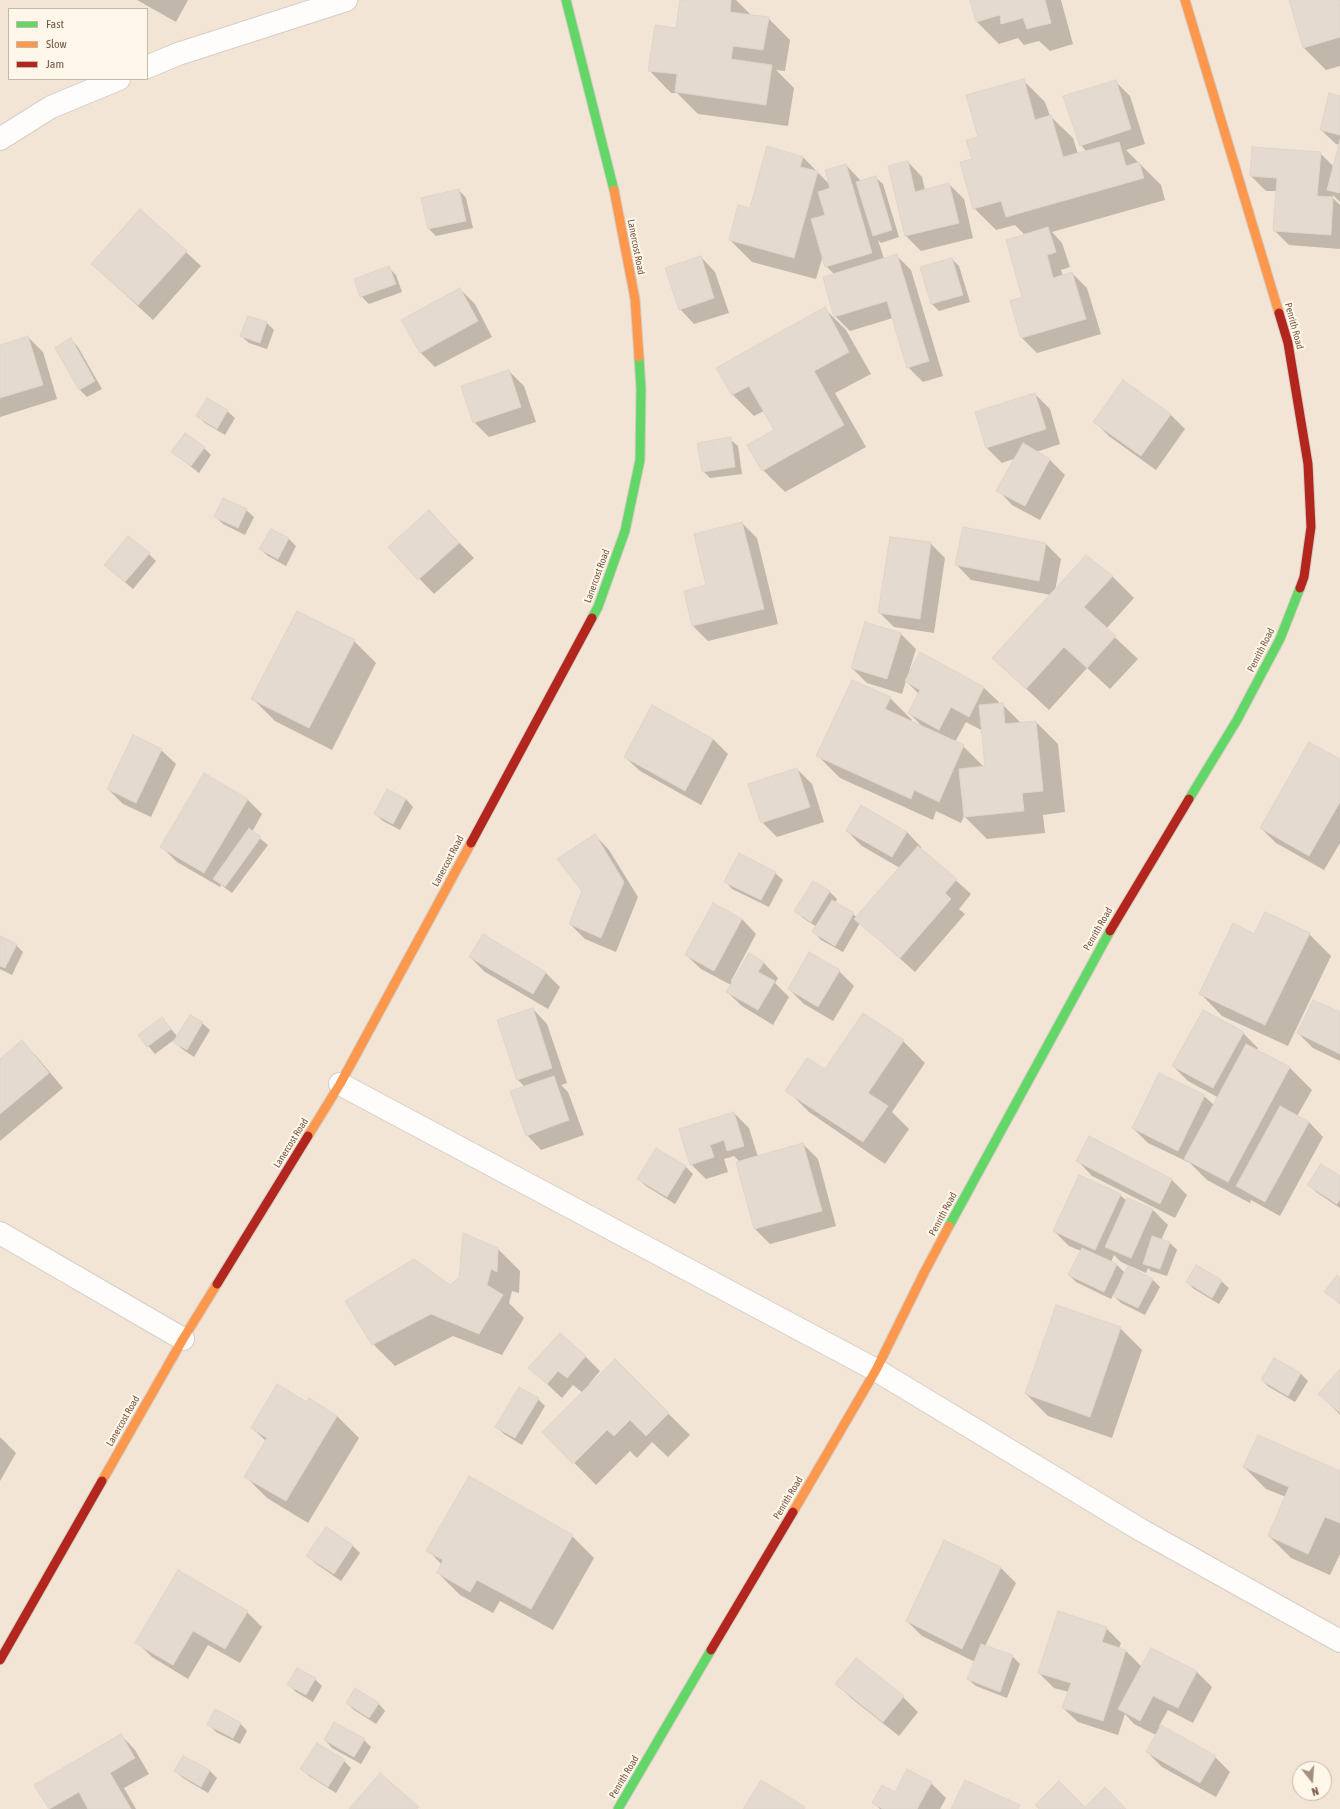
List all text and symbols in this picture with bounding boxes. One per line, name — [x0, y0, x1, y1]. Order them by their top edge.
legend — [8, 8, 148, 80]
text: Fast — [46, 17, 64, 31]
text: Slow — [46, 37, 67, 51]
text: Jam — [46, 57, 64, 71]
street label: Lanercost Road — [625, 218, 647, 276]
street label: Penrith Road — [1282, 301, 1306, 351]
street label: Lanercost Road — [582, 548, 612, 604]
street label: Penrith Road — [1245, 626, 1277, 674]
street label: Lanercost Road — [430, 833, 466, 889]
street label: Penrith Road — [1081, 905, 1115, 953]
street label: Lanercost Road — [271, 1116, 311, 1170]
street label: Penrith Road — [927, 1190, 959, 1238]
street label: Lanercost Road — [104, 1394, 142, 1448]
street label: Penrith Road — [771, 1474, 805, 1522]
street label: Penrith Road — [607, 1753, 641, 1801]
north arrow — [1292, 1761, 1332, 1801]
text: N — [1310, 1785, 1320, 1798]

